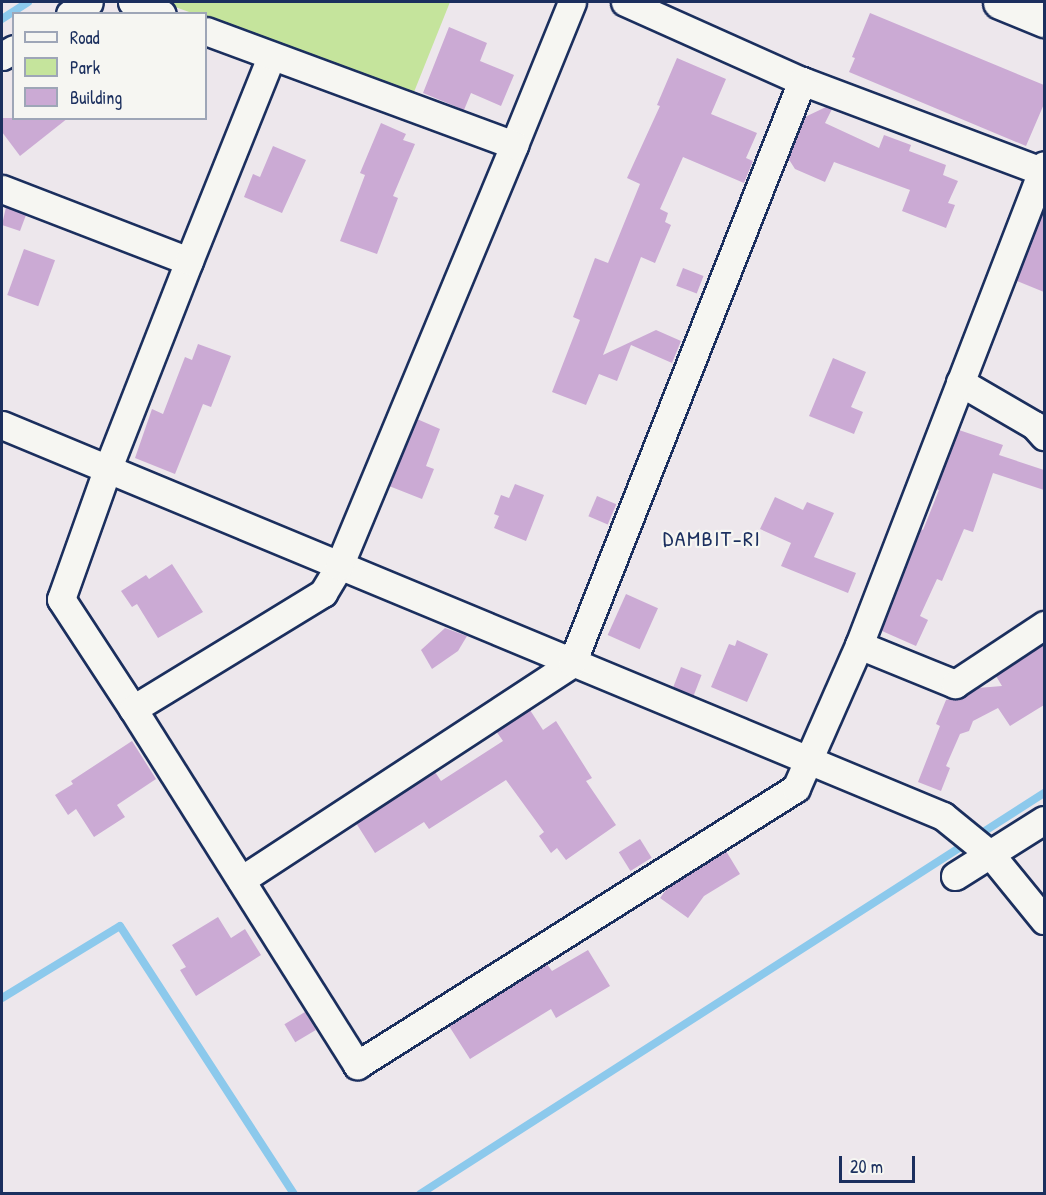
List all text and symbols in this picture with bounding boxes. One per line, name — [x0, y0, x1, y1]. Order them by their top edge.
legend — [12, 12, 207, 120]
text: Road — [70, 25, 100, 50]
text: Park — [70, 55, 100, 80]
text: Building — [70, 85, 122, 110]
district label: DAMBIT-RI — [663, 526, 761, 552]
scale bar — [842, 1144, 918, 1182]
text: 20 m — [850, 1154, 883, 1179]

